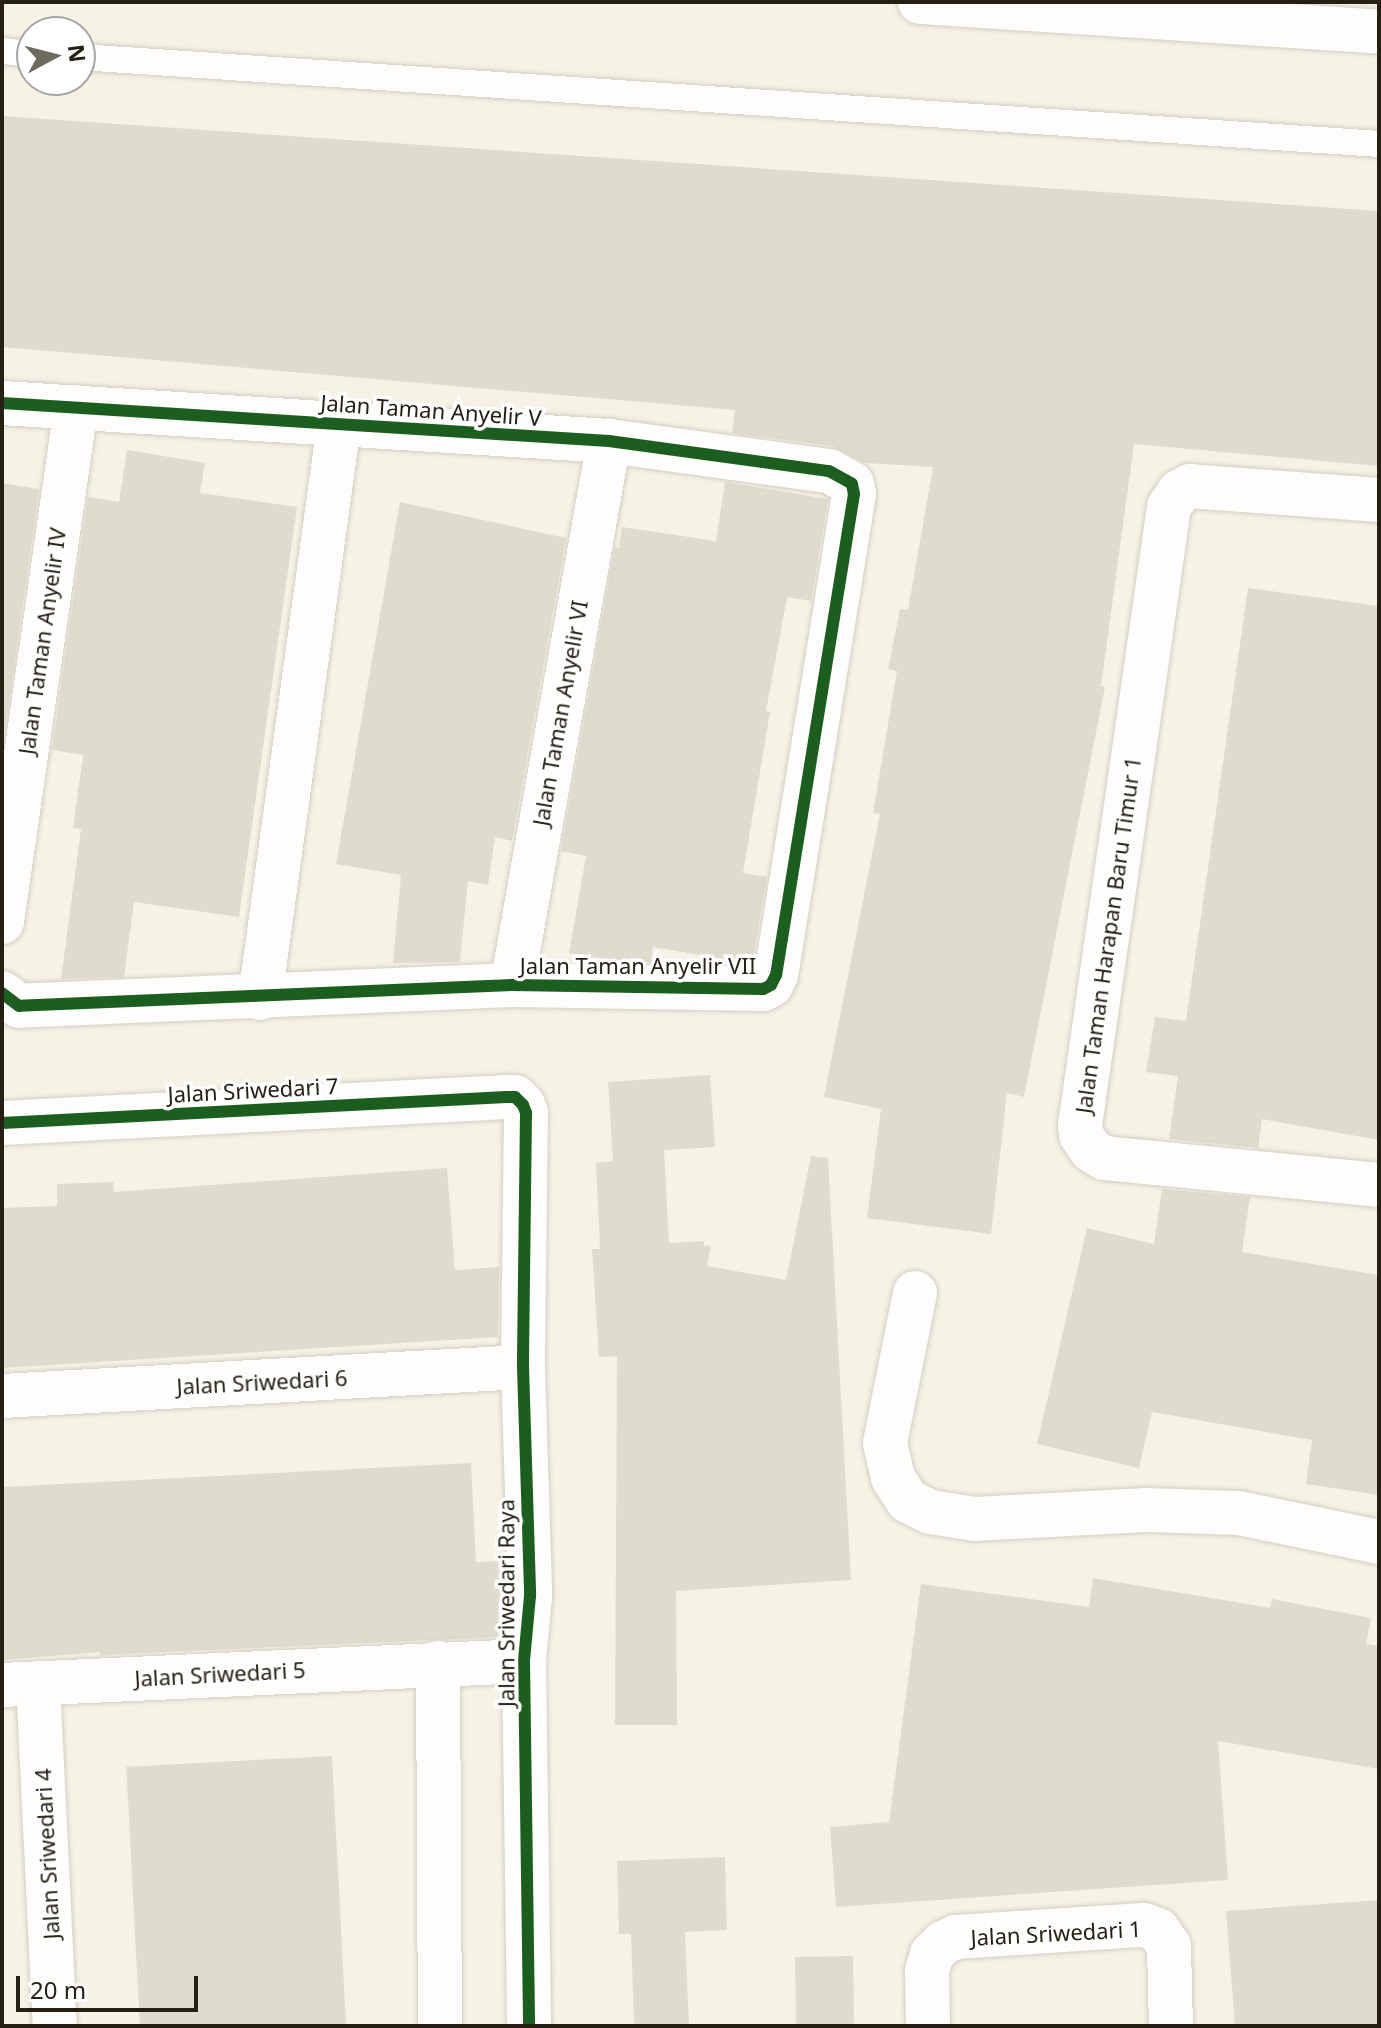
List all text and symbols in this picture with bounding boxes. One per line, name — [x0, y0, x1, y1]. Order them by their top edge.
north arrow — [16, 16, 96, 96]
text: N — [62, 43, 94, 64]
street label: Jalan Taman Anyelir V — [320, 389, 542, 431]
street label: Jalan Taman Anyelir IV — [13, 526, 71, 756]
street label: Jalan Taman Anyelir VI — [527, 598, 593, 828]
street label: Jalan Taman Harapan Baru Timur 1 — [1070, 755, 1146, 1115]
street label: Jalan Taman Anyelir VII — [520, 953, 756, 979]
street label: Jalan Sriwedari 7 — [167, 1072, 339, 1108]
street label: Jalan Sriwedari 6 — [176, 1364, 348, 1400]
street label: Jalan Sriwedari Raya — [493, 1499, 519, 1707]
street label: Jalan Sriwedari 5 — [134, 1656, 306, 1692]
street label: Jalan Sriwedari 4 — [29, 1768, 65, 1940]
street label: Jalan Sriwedari 1 — [970, 1915, 1142, 1951]
scale bar — [20, 1960, 202, 2010]
text: 20 m — [30, 1973, 86, 2006]

